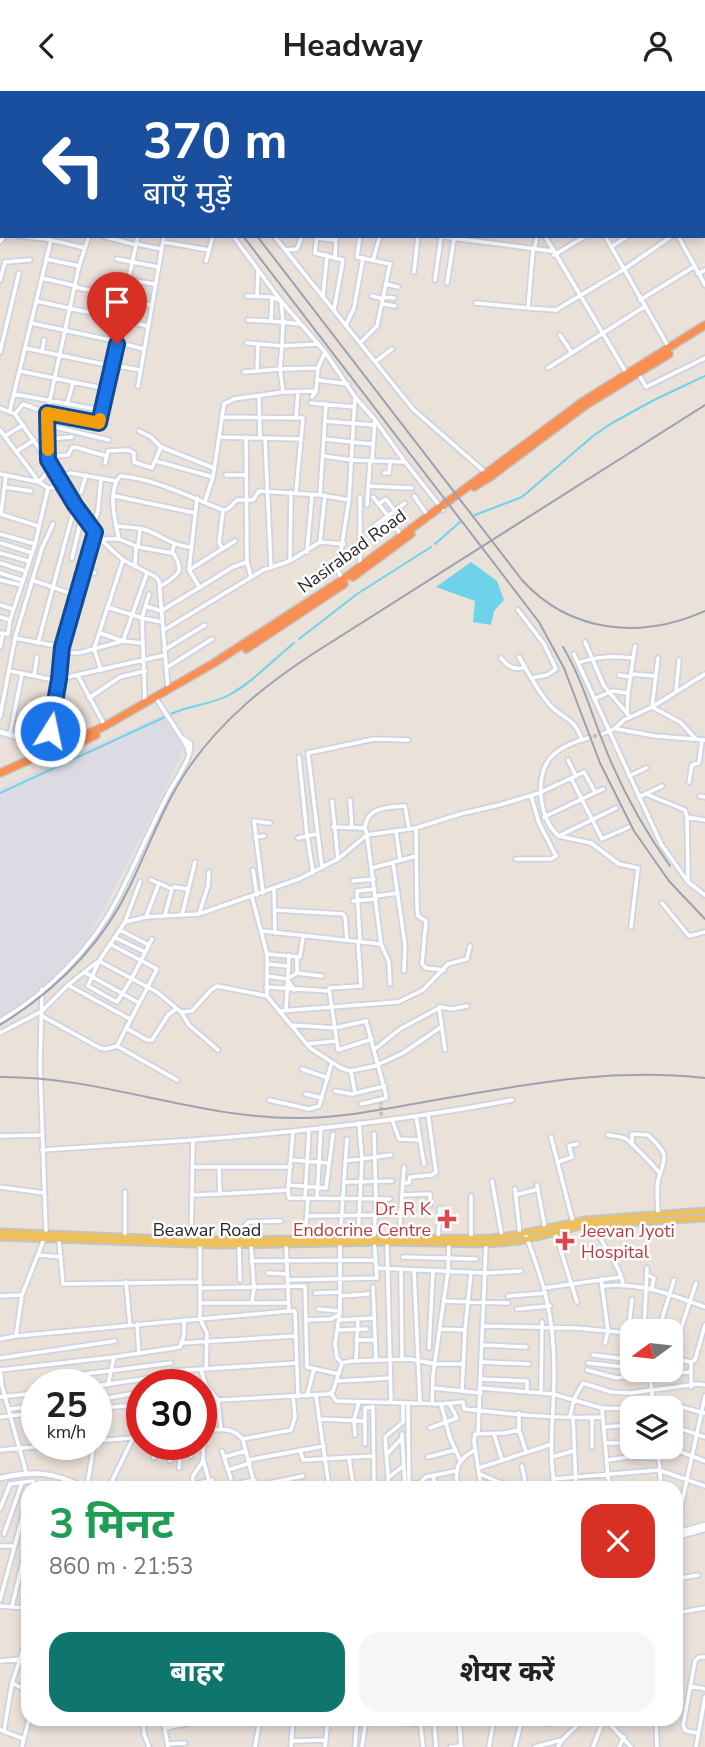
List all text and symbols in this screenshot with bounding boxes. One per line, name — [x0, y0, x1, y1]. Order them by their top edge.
text: Headway — [283, 24, 422, 67]
icon: back — [28, 27, 66, 65]
icon: person — [639, 27, 677, 65]
text: 370 m — [143, 108, 287, 175]
icon: left — [28, 119, 119, 210]
text: बाएँ मुड़ें — [143, 172, 232, 215]
pin — [87, 272, 147, 344]
icon: arrive — [98, 283, 136, 321]
street label: Nasirabad Road — [293, 503, 411, 599]
position arrow — [13, 694, 87, 768]
place label: Dr. R K Endocrine Centre — [293, 1197, 432, 1242]
marker: Dr. R K Endocrine Centre — [437, 1209, 457, 1229]
street label: Beawar Road — [153, 1218, 261, 1242]
place label: Jeevan Jyoti Hospital — [580, 1219, 675, 1264]
marker: Jeevan Jyoti Hospital — [555, 1231, 575, 1251]
north arrow — [620, 1319, 682, 1383]
map controls — [620, 1319, 683, 1459]
speed limit sign: 30 — [126, 1369, 217, 1460]
text: 25 — [45, 1382, 88, 1429]
button: layers — [620, 1396, 683, 1459]
text: km/h — [47, 1420, 86, 1444]
text: 3 मिनट — [49, 1496, 174, 1553]
button: close — [581, 1504, 655, 1578]
text: 860 m · 21:53 — [49, 1551, 194, 1582]
button: बाहर — [49, 1632, 345, 1712]
button: शेयर करें — [359, 1632, 655, 1712]

